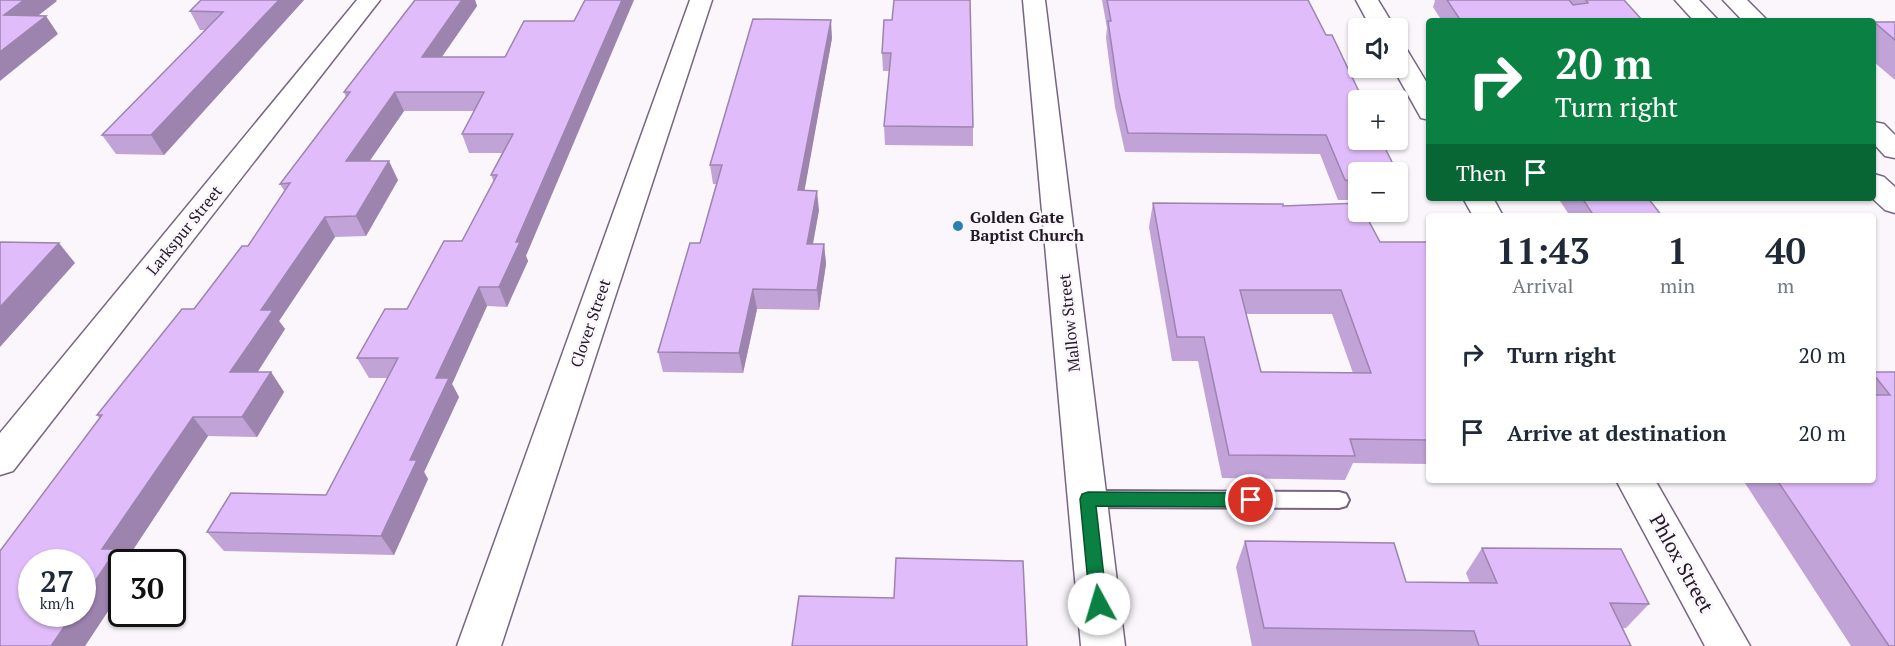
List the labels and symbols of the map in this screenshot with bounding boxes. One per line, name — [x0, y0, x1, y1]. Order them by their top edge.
street label: Larkspur Street — [141, 181, 227, 279]
place label: Golden Gate Baptist Church — [970, 206, 1085, 246]
marker: Golden Gate Baptist Church — [951, 219, 965, 233]
street label: Mallow Street — [1053, 273, 1085, 373]
street label: Clover Street — [565, 276, 615, 370]
pin — [1225, 474, 1276, 525]
street label: Phlox Street — [1644, 509, 1721, 618]
speed limit sign: 30 — [108, 549, 186, 627]
position arrow — [1067, 572, 1131, 636]

